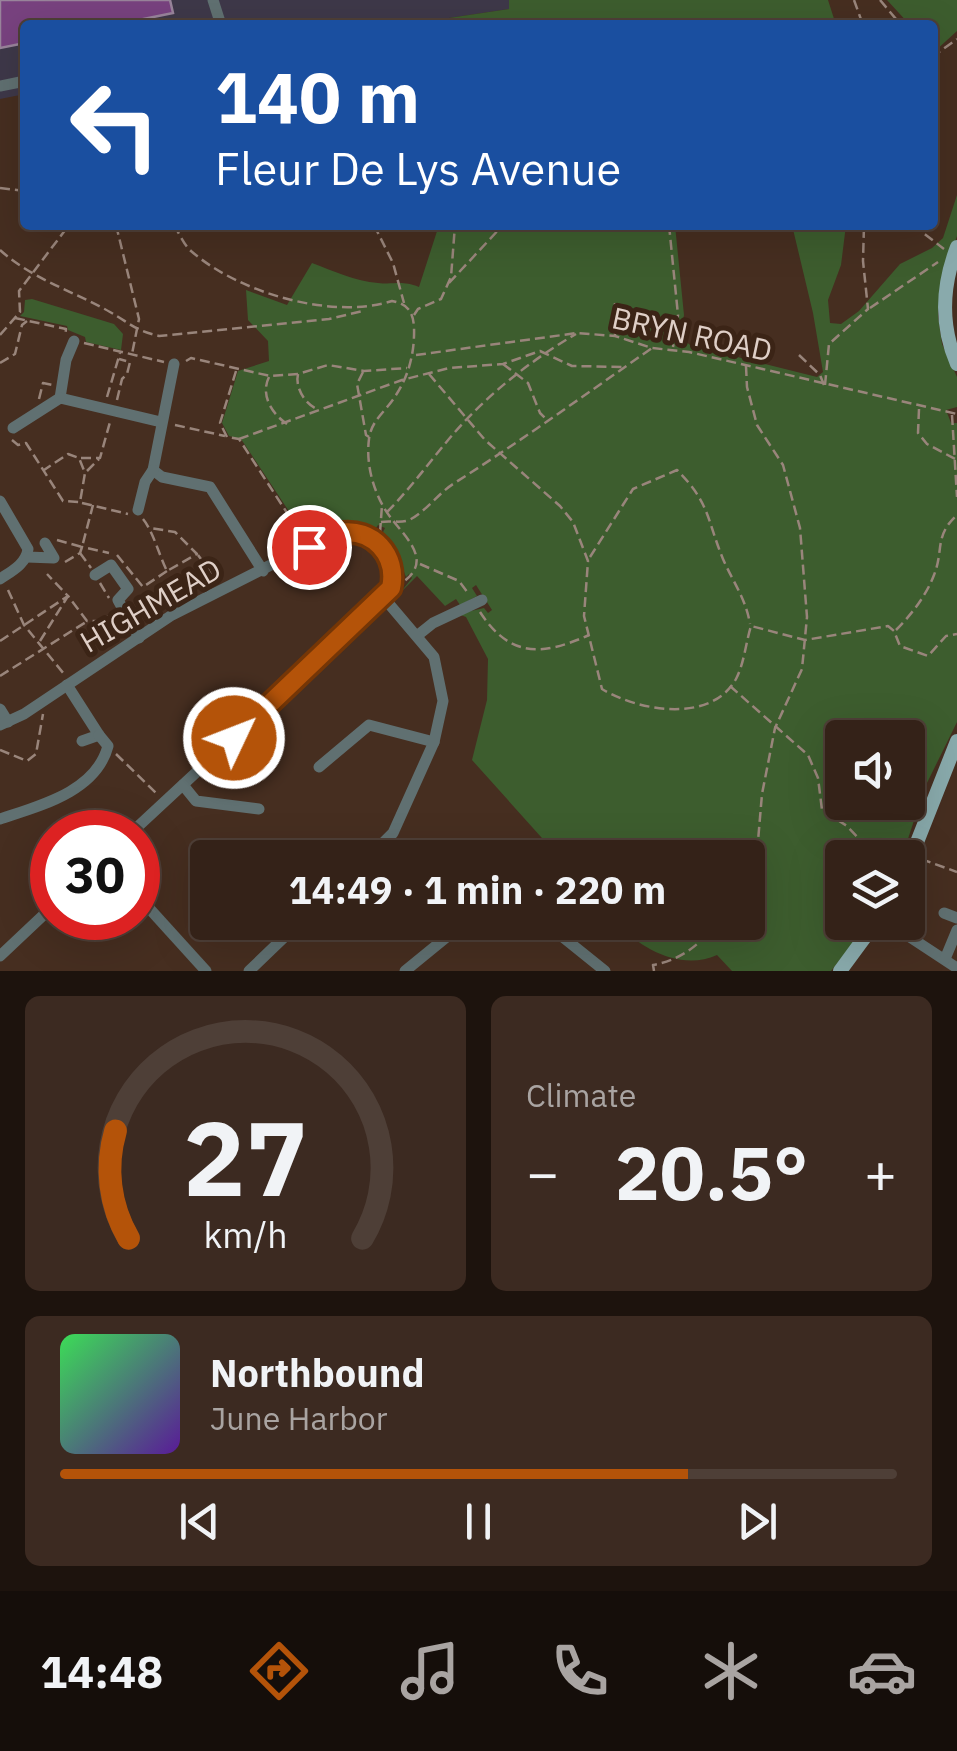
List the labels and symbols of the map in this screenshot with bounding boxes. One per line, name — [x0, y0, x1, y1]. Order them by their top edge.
street label: BRYN ROAD — [609, 298, 776, 370]
pin — [267, 505, 352, 590]
street label: HIGHMEAD — [73, 549, 228, 661]
position arrow — [182, 686, 286, 790]
speed limit sign: 30 — [30, 810, 160, 940]

